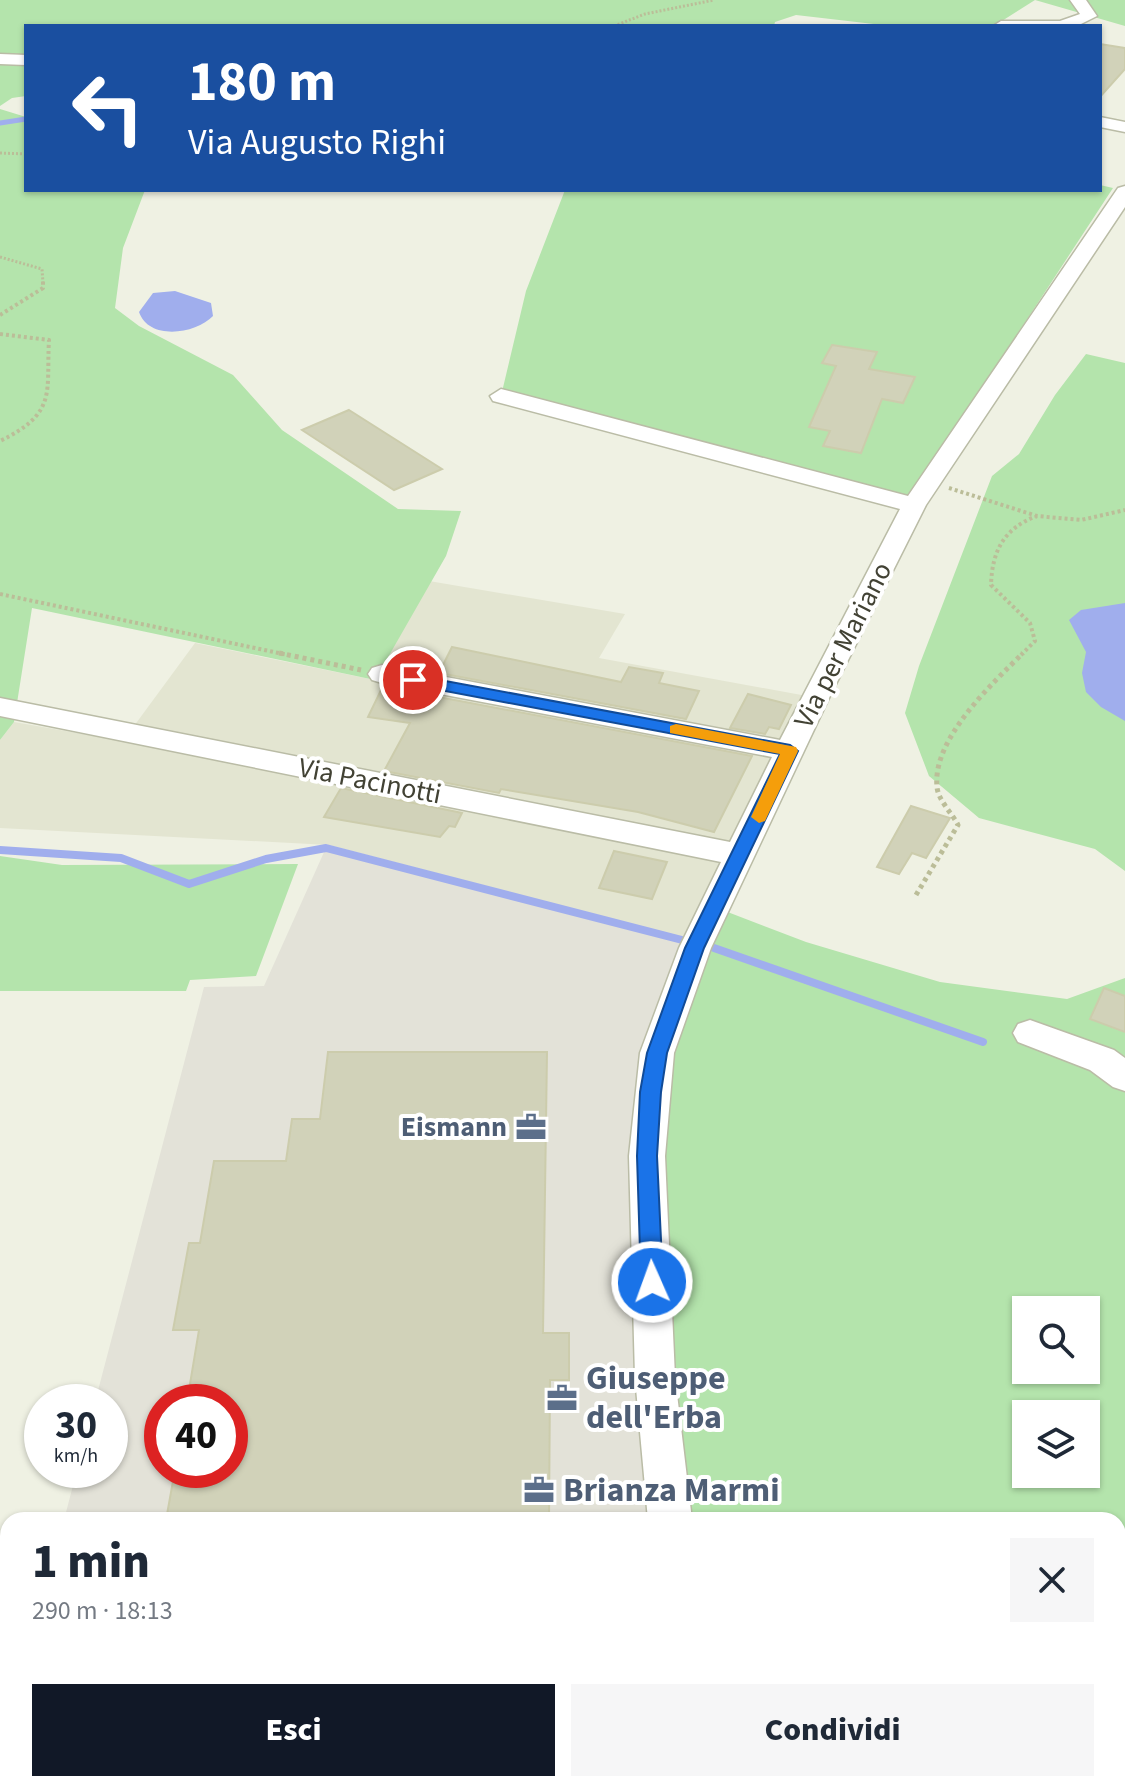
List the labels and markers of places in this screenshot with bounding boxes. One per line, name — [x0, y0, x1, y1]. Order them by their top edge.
pin — [379, 646, 447, 714]
place label: Eismann — [401, 1107, 507, 1147]
office icon: Eismann — [514, 1110, 548, 1144]
place label: Giuseppe dell'Erba — [586, 1354, 726, 1442]
office icon: Giuseppe dell'Erba — [545, 1381, 579, 1415]
place label: Brianza Marmi — [563, 1466, 780, 1515]
office icon: Brianza Marmi — [522, 1473, 556, 1507]

